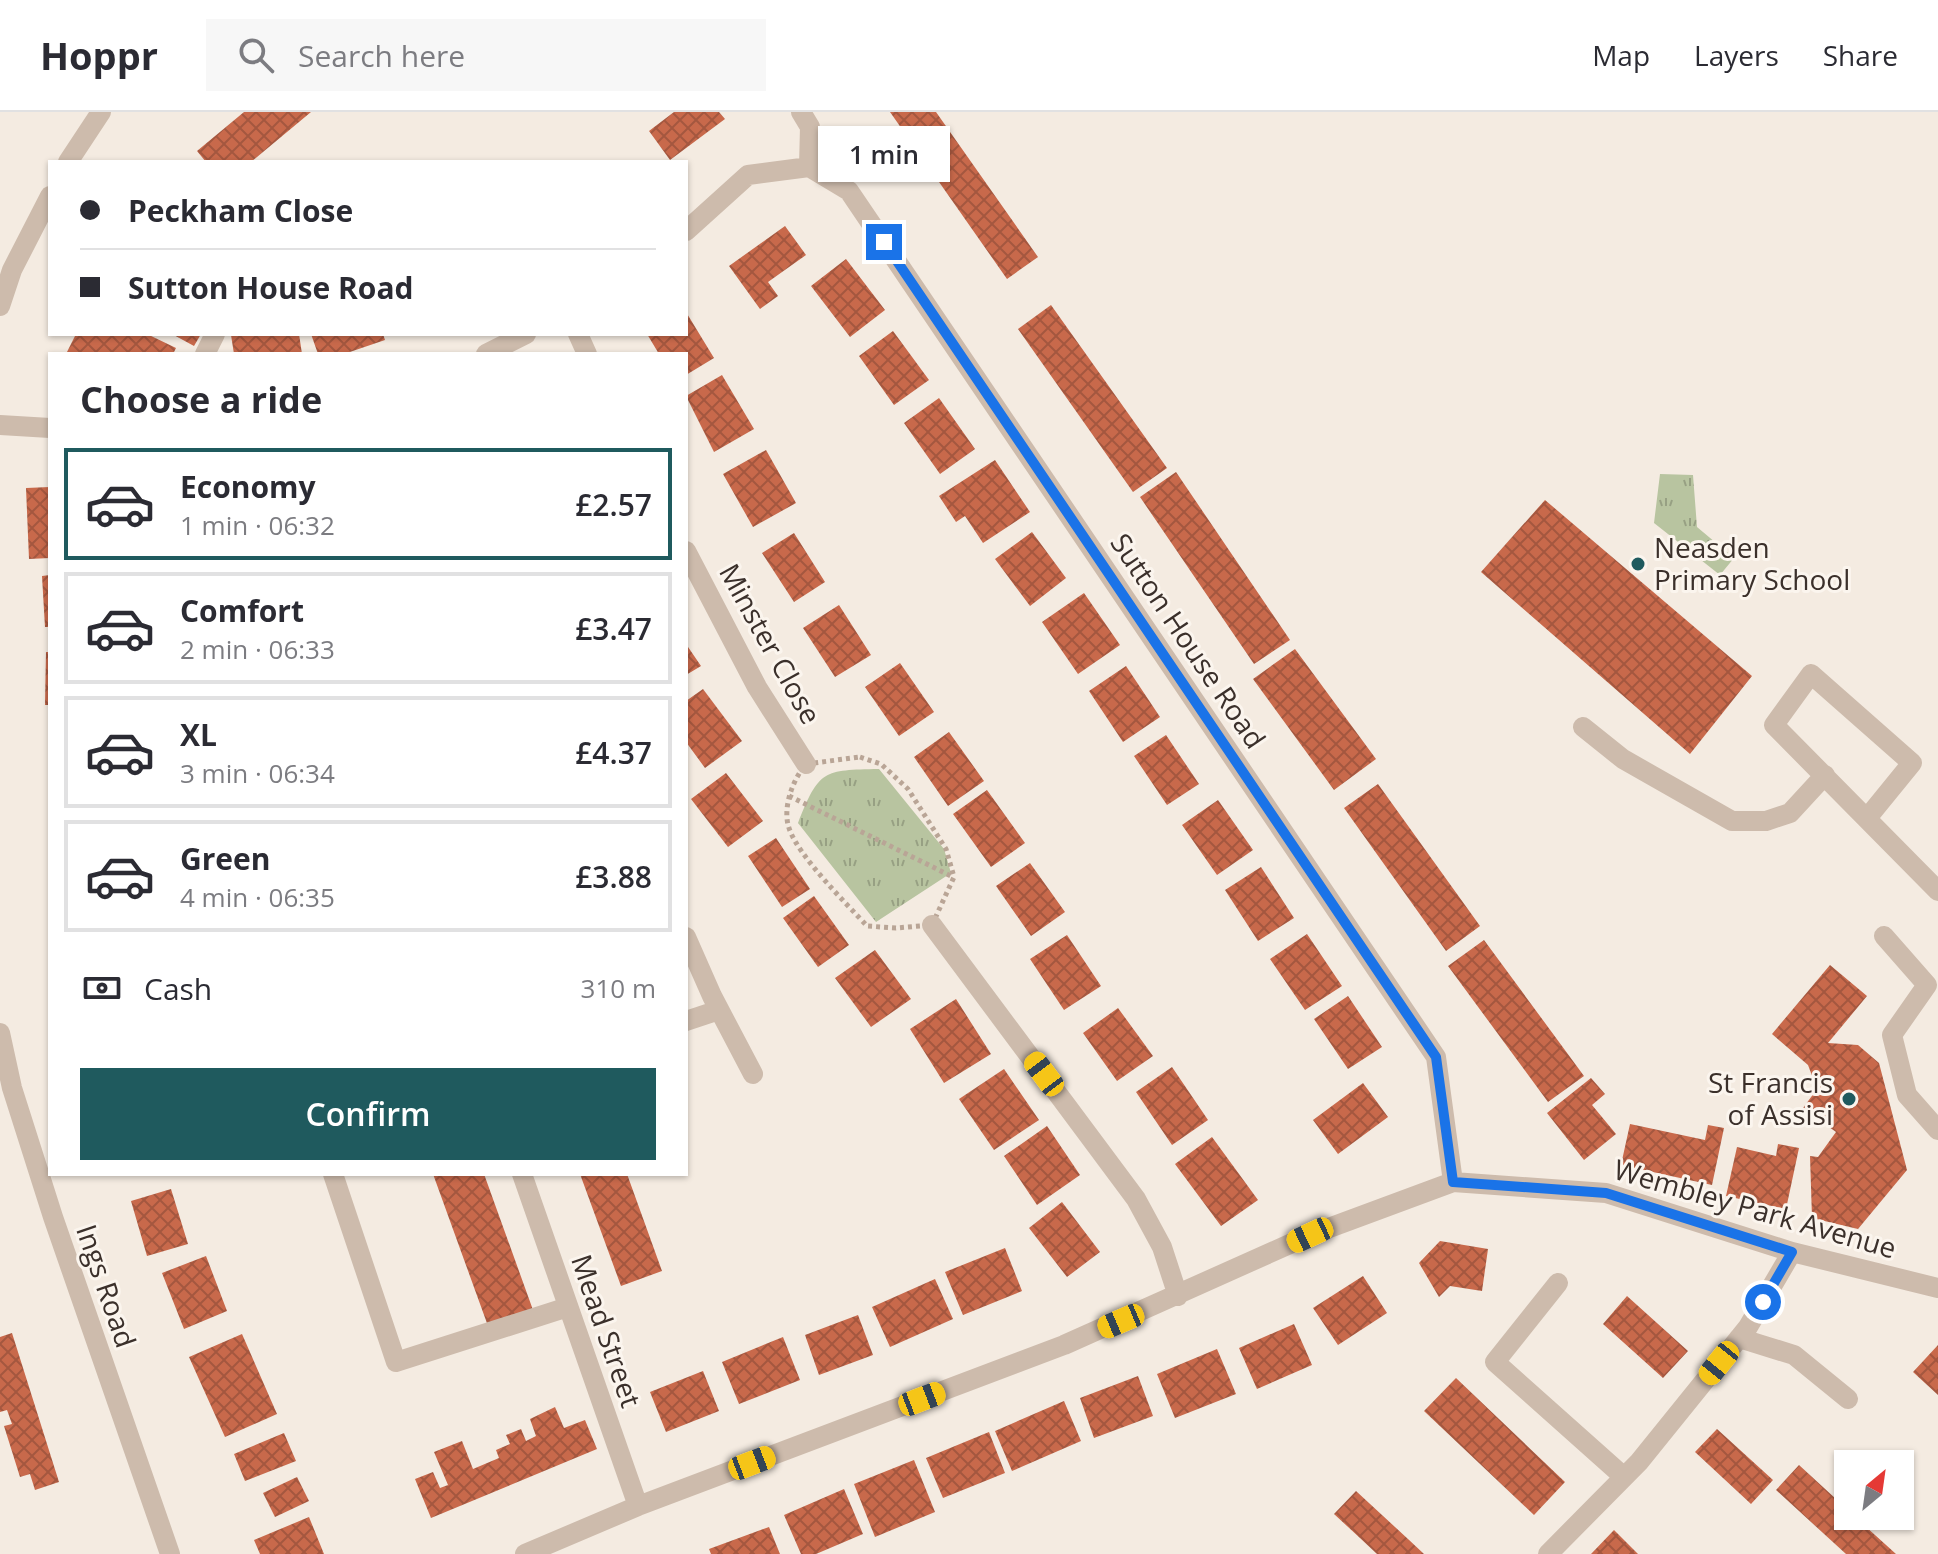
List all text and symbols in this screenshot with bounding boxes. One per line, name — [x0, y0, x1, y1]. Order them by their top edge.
search box — [206, 19, 766, 91]
text: Hoppr — [40, 29, 158, 81]
icon: search — [234, 33, 278, 77]
text: Search here — [298, 35, 465, 76]
text: Map — [1592, 36, 1650, 74]
text: Layers — [1694, 36, 1779, 74]
text: Share — [1823, 36, 1898, 74]
callout: 1 min — [818, 126, 950, 182]
text: 1 min — [849, 136, 919, 172]
text: Peckham Close — [128, 190, 353, 231]
route end — [866, 224, 902, 260]
text: Sutton House Road — [128, 267, 414, 308]
text: Choose a ride — [80, 375, 322, 424]
text: Economy — [180, 466, 316, 507]
icon: car — [84, 468, 156, 540]
text: £2.57 — [575, 484, 652, 525]
text: 1 min · 06:32 — [180, 507, 335, 543]
street label: Sutton House Road — [1103, 526, 1275, 755]
place label: Neasden Primary School — [1654, 528, 1850, 598]
marker: Neasden Primary School — [1629, 555, 1647, 573]
street label: Minster Close — [711, 557, 831, 730]
text: Comfort — [180, 590, 304, 631]
icon: car — [84, 592, 156, 664]
text: £3.47 — [575, 608, 652, 649]
text: 2 min · 06:33 — [180, 631, 335, 667]
text: XL — [180, 714, 217, 755]
icon: car — [84, 716, 156, 788]
text: £4.37 — [575, 732, 652, 773]
text: 3 min · 06:34 — [180, 755, 335, 791]
text: Green — [180, 838, 271, 879]
icon: car — [84, 840, 156, 912]
text: £3.88 — [575, 856, 652, 897]
text: 4 min · 06:35 — [180, 879, 335, 915]
icon: cash — [80, 966, 124, 1010]
text: Cash — [144, 968, 212, 1009]
text: 310 m — [581, 970, 656, 1006]
car — [1020, 1048, 1068, 1100]
place label: St Francis of Assisi — [1708, 1063, 1833, 1133]
button: Confirm — [80, 1068, 656, 1160]
marker: St Francis of Assisi — [1840, 1090, 1858, 1108]
street label: Wembley Park Avenue — [1610, 1150, 1901, 1267]
car — [1283, 1214, 1337, 1256]
street label: Ings Road — [68, 1219, 146, 1352]
street label: Mead Street — [563, 1249, 651, 1412]
route start — [1745, 1284, 1781, 1320]
car — [1094, 1301, 1148, 1341]
car — [1695, 1337, 1743, 1389]
car — [895, 1379, 949, 1419]
car — [725, 1443, 779, 1483]
north arrow — [1834, 1450, 1914, 1530]
map controls — [1834, 1450, 1914, 1530]

